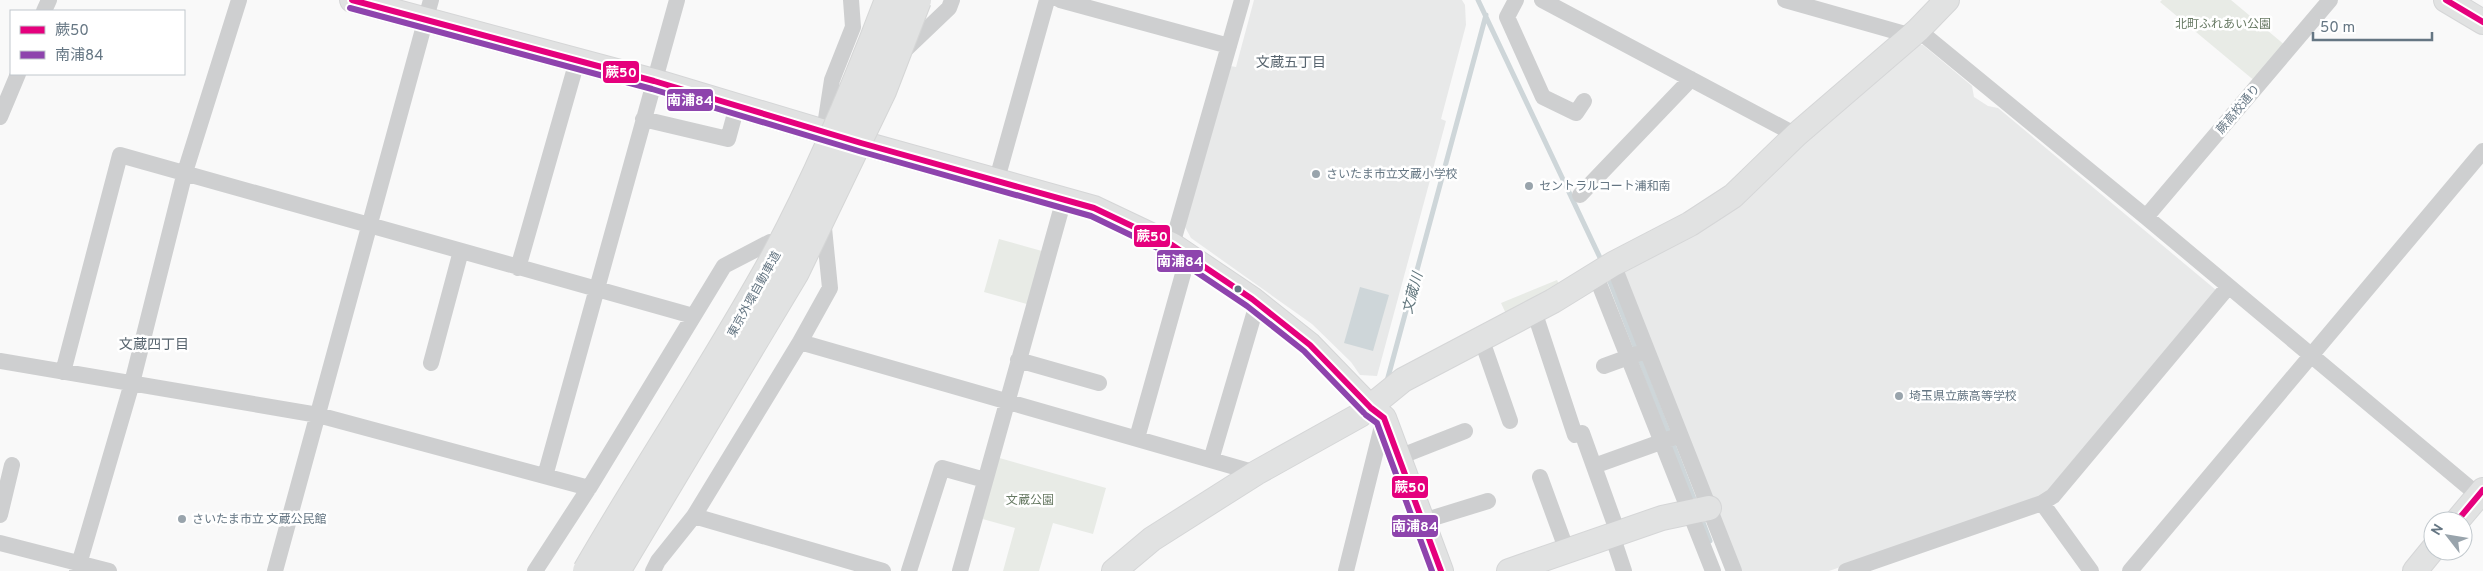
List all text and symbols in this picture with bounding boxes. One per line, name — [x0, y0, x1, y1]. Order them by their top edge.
legend — [10, 10, 185, 75]
scale bar — [2313, 10, 2432, 42]
park label: 北町ふれあい公園 — [2175, 17, 2271, 33]
text: 50 m — [2320, 19, 2355, 38]
text: 蕨50 — [55, 22, 89, 41]
text: 南浦84 — [55, 46, 103, 66]
district label: 文蔵五丁目 — [1256, 55, 1326, 72]
line badge: 蕨50 — [602, 60, 640, 84]
text: 蕨50 — [605, 65, 637, 82]
street label: 蕨高校通り — [2213, 82, 2264, 138]
line badge: 南浦84 — [666, 88, 714, 112]
text: 南浦84 — [667, 92, 713, 110]
place label: さいたま市立文蔵小学校 — [1326, 167, 1458, 183]
marker: さいたま市立文蔵小学校 — [1310, 168, 1322, 180]
place label: セントラルコート浦和南 — [1539, 179, 1671, 195]
marker: セントラルコート浦和南 — [1523, 180, 1535, 192]
line badge: 蕨50 — [1133, 224, 1171, 248]
text: 蕨50 — [1136, 229, 1168, 246]
street label: 東京外環自動車道 — [725, 249, 785, 340]
line badge: 南浦84 — [1156, 249, 1204, 273]
text: 南浦84 — [1157, 253, 1203, 271]
water label: 文蔵川 — [1400, 269, 1428, 316]
unlabelled marker — [1233, 284, 1243, 294]
district label: 文蔵四丁目 — [119, 337, 189, 354]
place label: 埼玉県立蕨高等学校 — [1909, 389, 2017, 405]
marker: 埼玉県立蕨高等学校 — [1893, 390, 1905, 402]
line badge: 蕨50 — [1391, 475, 1429, 499]
text: 蕨50 — [1394, 480, 1426, 497]
park label: 文蔵公園 — [1006, 493, 1054, 509]
north arrow — [2423, 511, 2473, 561]
place label: さいたま市立 文蔵公民館 — [192, 512, 326, 528]
marker: さいたま市立 文蔵公民館 — [176, 513, 188, 525]
line badge: 南浦84 — [1391, 514, 1439, 538]
text: 南浦84 — [1392, 518, 1438, 536]
text: N — [2428, 521, 2448, 539]

